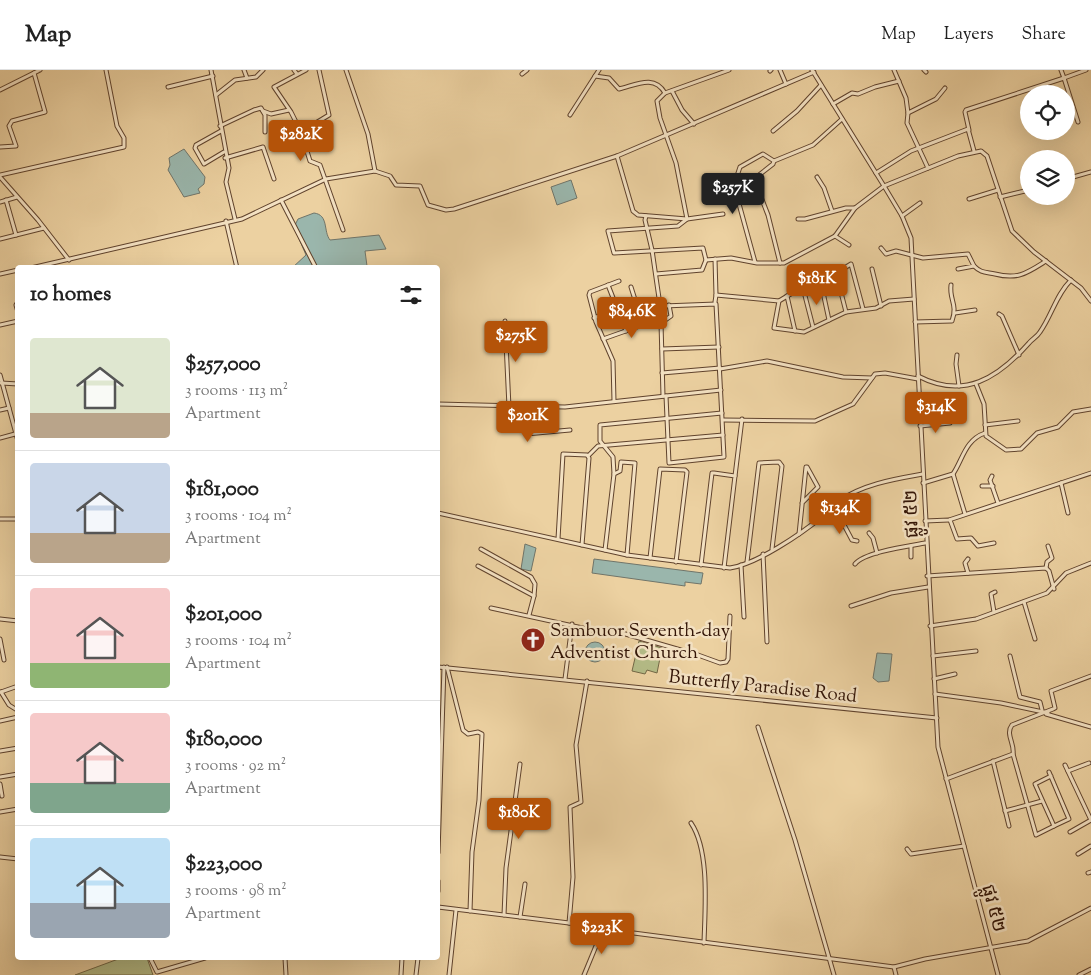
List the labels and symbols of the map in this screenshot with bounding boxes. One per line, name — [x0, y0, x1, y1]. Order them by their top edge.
pin: $282K — [266, 119, 336, 162]
pin: $257K — [698, 172, 768, 215]
pin: $181K — [782, 264, 852, 306]
pin: $84.6K — [591, 296, 673, 339]
pin: $275K — [481, 320, 551, 363]
pin: $314K — [901, 392, 971, 434]
pin: $201K — [493, 400, 563, 443]
street label: ផ្លូវ ៥២ — [898, 489, 928, 539]
pin: $134K — [805, 492, 875, 535]
place label: Sambuor Seventh-day Adventist Church — [550, 618, 731, 667]
church icon: Sambuor Seventh-day Adventist Church — [520, 627, 546, 653]
street label: Butterfly Paradise Road — [667, 664, 859, 711]
pin: $180K — [484, 798, 554, 840]
street label: ផ្លូវ ៥២ — [972, 882, 1012, 936]
pin: $223K — [567, 912, 637, 955]

